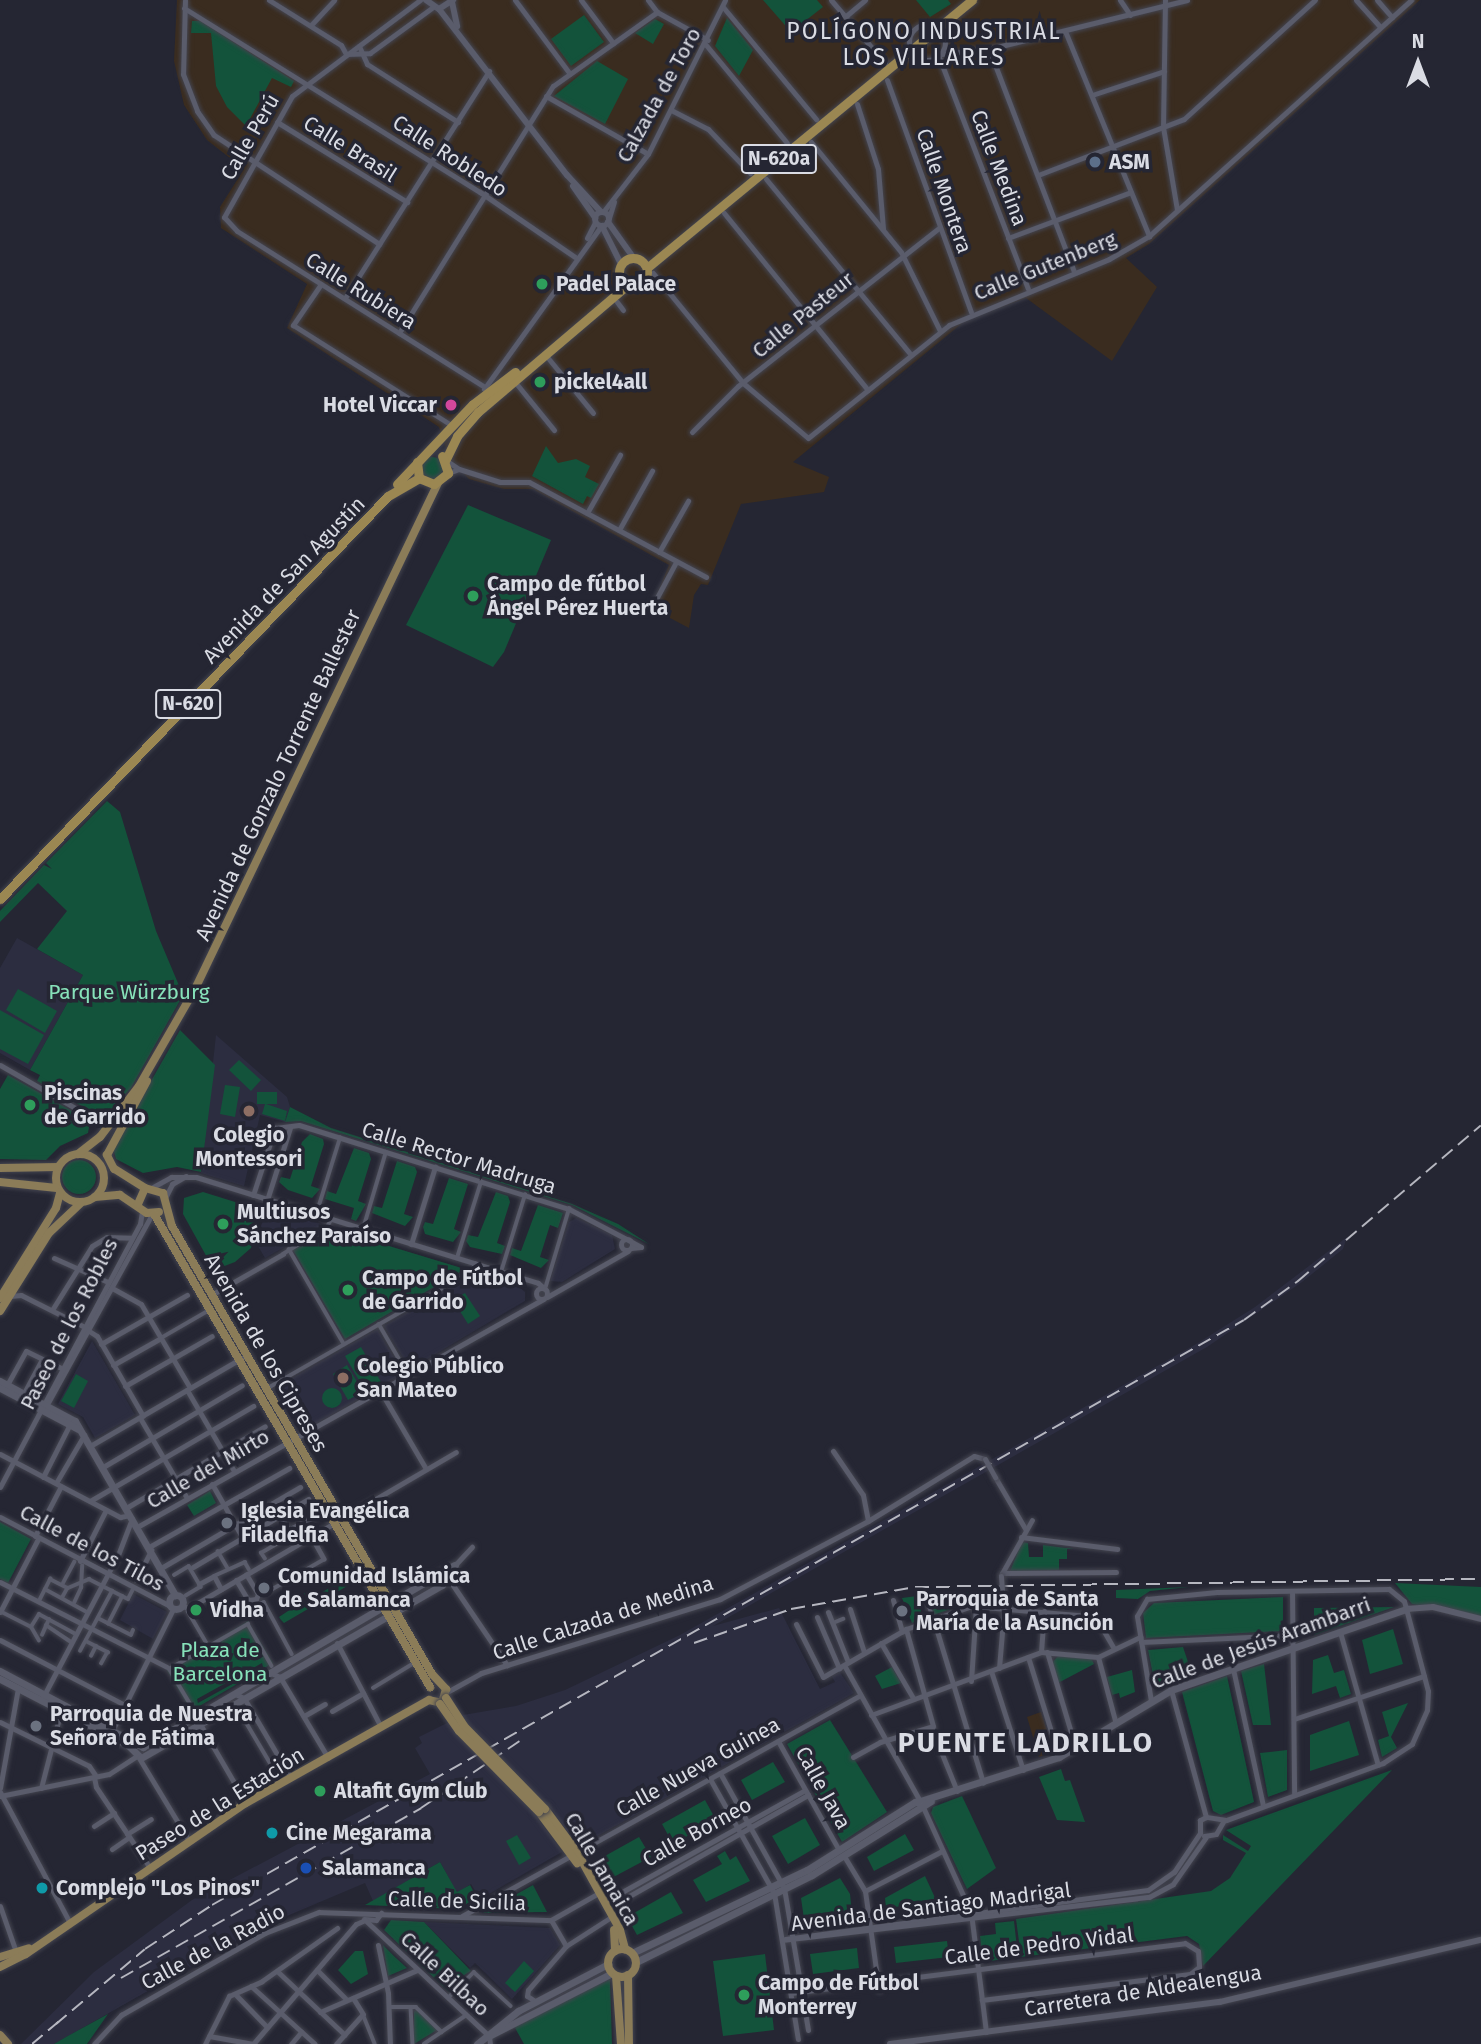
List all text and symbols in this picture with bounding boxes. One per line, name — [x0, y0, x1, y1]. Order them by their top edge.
district label: POLÍGONO INDUSTRIAL LOS VILLARES — [789, 17, 1059, 71]
street label: Calzada de Toro — [612, 23, 706, 167]
north arrow — [1383, 28, 1453, 98]
text: N — [1412, 30, 1424, 53]
street label: Calle Perú — [215, 89, 285, 185]
street label: Calle Medina — [965, 107, 1033, 229]
street label: Calle Brasil — [299, 110, 401, 188]
street label: Calle Robledo — [388, 110, 512, 202]
street label: Calle Montera — [911, 125, 977, 257]
road number: N-620a — [740, 144, 818, 174]
place label: ASM — [1109, 149, 1150, 175]
marker: ASM — [1087, 154, 1103, 170]
street label: Calle Gutenberg — [970, 226, 1120, 306]
street label: Calle Rubiera — [301, 247, 421, 335]
street label: Calle Pasteur — [747, 266, 859, 364]
place label: Padel Palace — [556, 271, 676, 297]
marker: Padel Palace — [534, 276, 550, 292]
place label: pickel4all — [554, 369, 647, 395]
marker: pickel4all — [532, 374, 548, 390]
place label: Hotel Viccar — [323, 392, 437, 418]
marker: Hotel Viccar — [443, 397, 459, 413]
street label: Avenida de San Agustín — [198, 491, 370, 669]
place label: Campo de fútbol Ángel Pérez Huerta — [487, 571, 668, 621]
marker: Campo de fútbol Ángel Pérez Huerta — [465, 588, 481, 604]
street label: Avenida de Gonzalo Torrente Ballester — [190, 605, 366, 945]
road number: N-620 — [155, 688, 221, 720]
park label: Parque Würzburg — [48, 979, 210, 1005]
place label: Piscinas de Garrido — [44, 1080, 146, 1130]
marker: Piscinas de Garrido — [22, 1097, 38, 1113]
marker: Colegio Montessori — [241, 1103, 257, 1119]
street label: Calle Rector Madruga — [359, 1116, 559, 1200]
place label: Colegio Montessori — [196, 1122, 302, 1172]
place label: Multiusos Sánchez Paraíso — [237, 1199, 391, 1249]
marker: Multiusos Sánchez Paraíso — [215, 1216, 231, 1232]
street label: Paseo de los Robles — [15, 1234, 123, 1414]
street label: Avenida de los Cipreses — [199, 1249, 333, 1457]
place label: Campo de Fútbol de Garrido — [362, 1265, 523, 1315]
marker: Campo de Fútbol de Garrido — [340, 1282, 356, 1298]
place label: Colegio Público San Mateo — [357, 1353, 504, 1403]
marker: Colegio Público San Mateo — [335, 1370, 351, 1386]
street label: Calle del Mirto — [142, 1424, 274, 1514]
place label: Iglesia Evangélica Filadelfia — [241, 1498, 410, 1548]
street label: Calle de los Tilos — [15, 1499, 169, 1597]
marker: Iglesia Evangélica Filadelfia — [219, 1515, 235, 1531]
place label: Comunidad Islámica de Salamanca — [278, 1563, 470, 1613]
street label: Calle Calzada de Medina — [489, 1570, 717, 1666]
marker: Comunidad Islámica de Salamanca — [256, 1580, 272, 1596]
place label: Parroquia de Santa María de la Asunción — [916, 1586, 1114, 1636]
street label: Calle de Jesús Arambarri — [1148, 1592, 1374, 1694]
place label: Vidha — [210, 1597, 264, 1623]
marker: Vidha — [188, 1602, 204, 1618]
marker: Parroquia de Santa María de la Asunción — [894, 1603, 910, 1619]
park label: Plaza de Barcelona — [173, 1637, 267, 1687]
place label: Parroquia de Nuestra Señora de Fátima — [50, 1701, 253, 1751]
street label: Calle Nueva Guinea — [612, 1712, 784, 1822]
marker: Parroquia de Nuestra Señora de Fátima — [28, 1718, 44, 1734]
district label: PUENTE LADRILLO — [900, 1726, 1152, 1760]
street label: Paseo de la Estación — [131, 1742, 309, 1866]
street label: Calle Java — [790, 1742, 856, 1834]
place label: Altafit Gym Club — [334, 1778, 487, 1804]
marker: Altafit Gym Club — [312, 1783, 328, 1799]
street label: Calle Borneo — [638, 1792, 756, 1872]
street label: Calle Jamaica — [559, 1808, 645, 1930]
place label: Cine Megarama — [286, 1820, 432, 1846]
marker: Cine Megarama — [264, 1825, 280, 1841]
place label: Salamanca — [322, 1855, 426, 1881]
marker: Salamanca — [296, 1858, 316, 1878]
place label: Complejo "Los Pinos" — [56, 1875, 260, 1901]
street label: Avenida de Santiago Madrigal — [790, 1877, 1072, 1937]
marker: Complejo "Los Pinos" — [34, 1880, 50, 1896]
street label: Calle de Sicilia — [387, 1886, 527, 1916]
street label: Calle de la Radio — [137, 1898, 289, 1996]
street label: Calle de Pedro Vidal — [943, 1922, 1135, 1970]
street label: Calle Bilbao — [395, 1926, 495, 2022]
street label: Carretera de Aldealengua — [1023, 1960, 1263, 2022]
place label: Campo de Fútbol Monterrey — [758, 1970, 919, 2020]
marker: Campo de Fútbol Monterrey — [736, 1987, 752, 2003]

